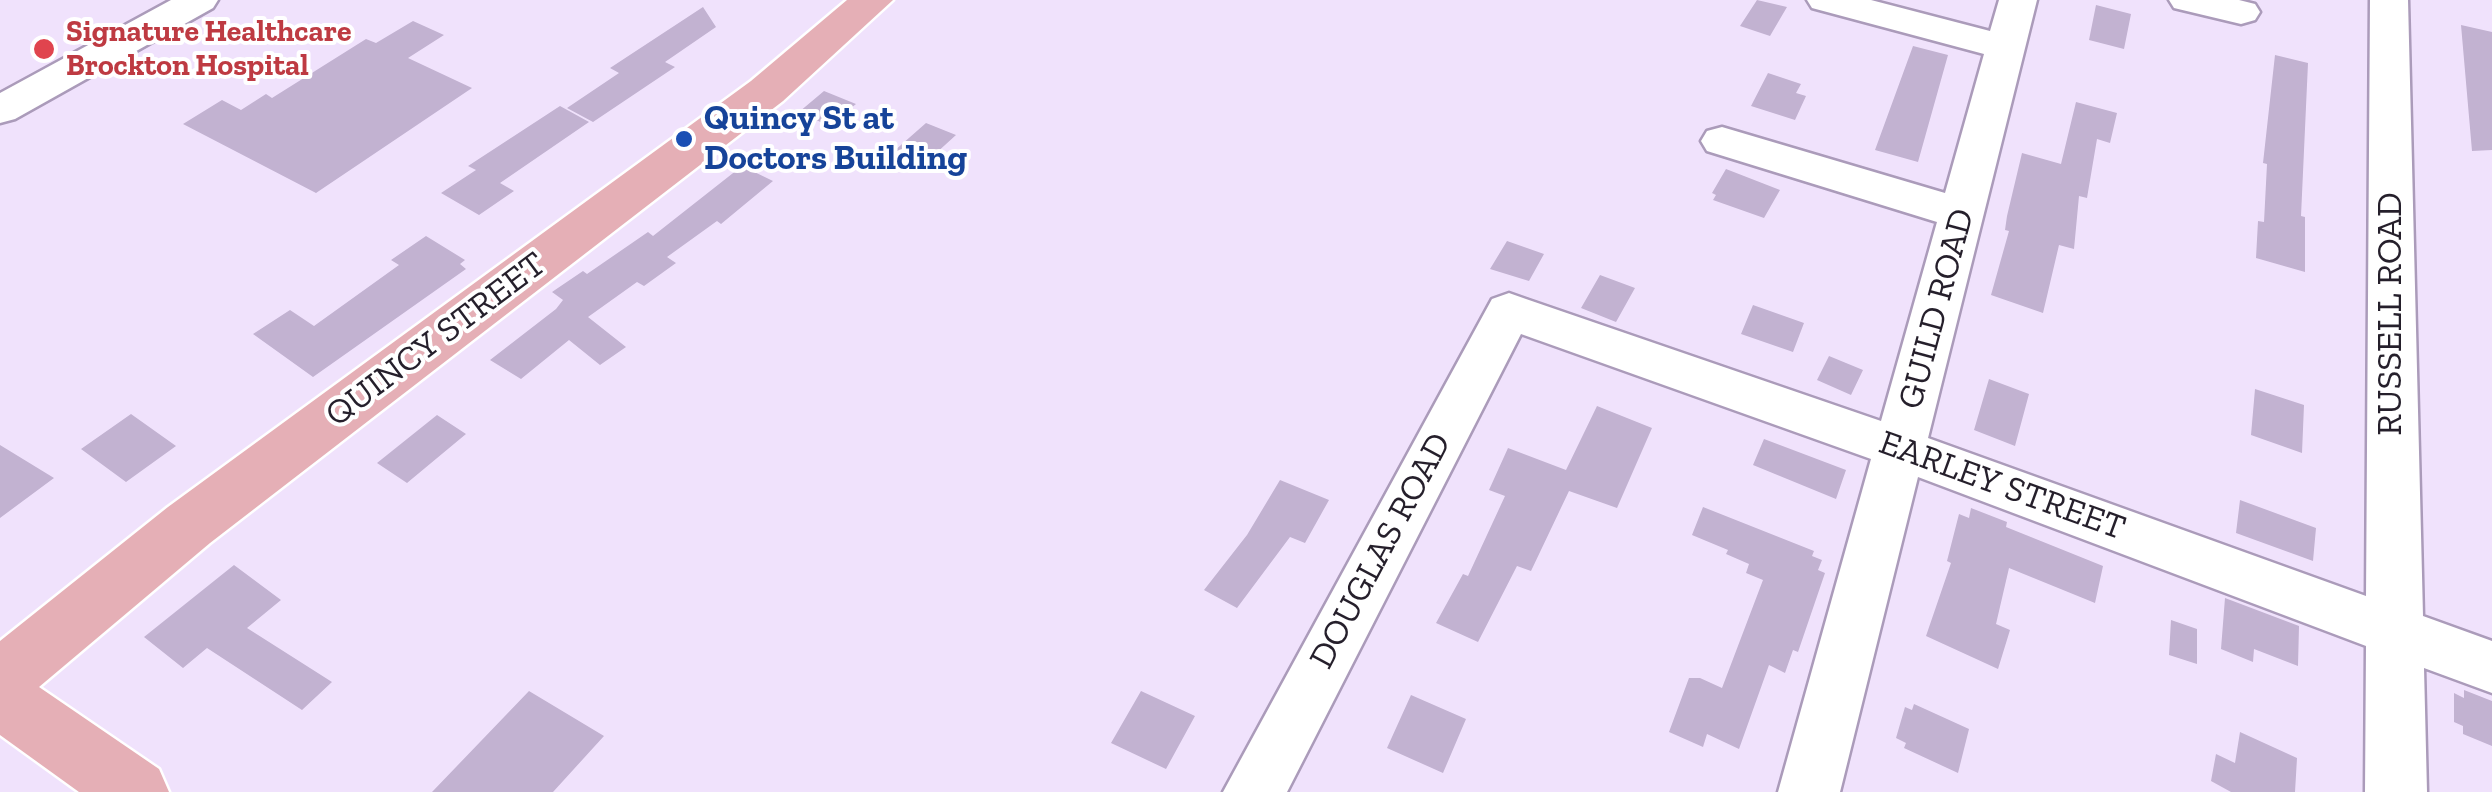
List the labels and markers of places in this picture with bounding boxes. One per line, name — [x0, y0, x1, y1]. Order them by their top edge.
place label: Signature Healthcare Brockton Hospital — [66, 14, 351, 84]
marker: Signature Healthcare Brockton Hospital — [31, 36, 57, 62]
place label: Quincy St at Doctors Building — [704, 98, 967, 180]
marker: Quincy St at Doctors Building — [673, 128, 695, 150]

